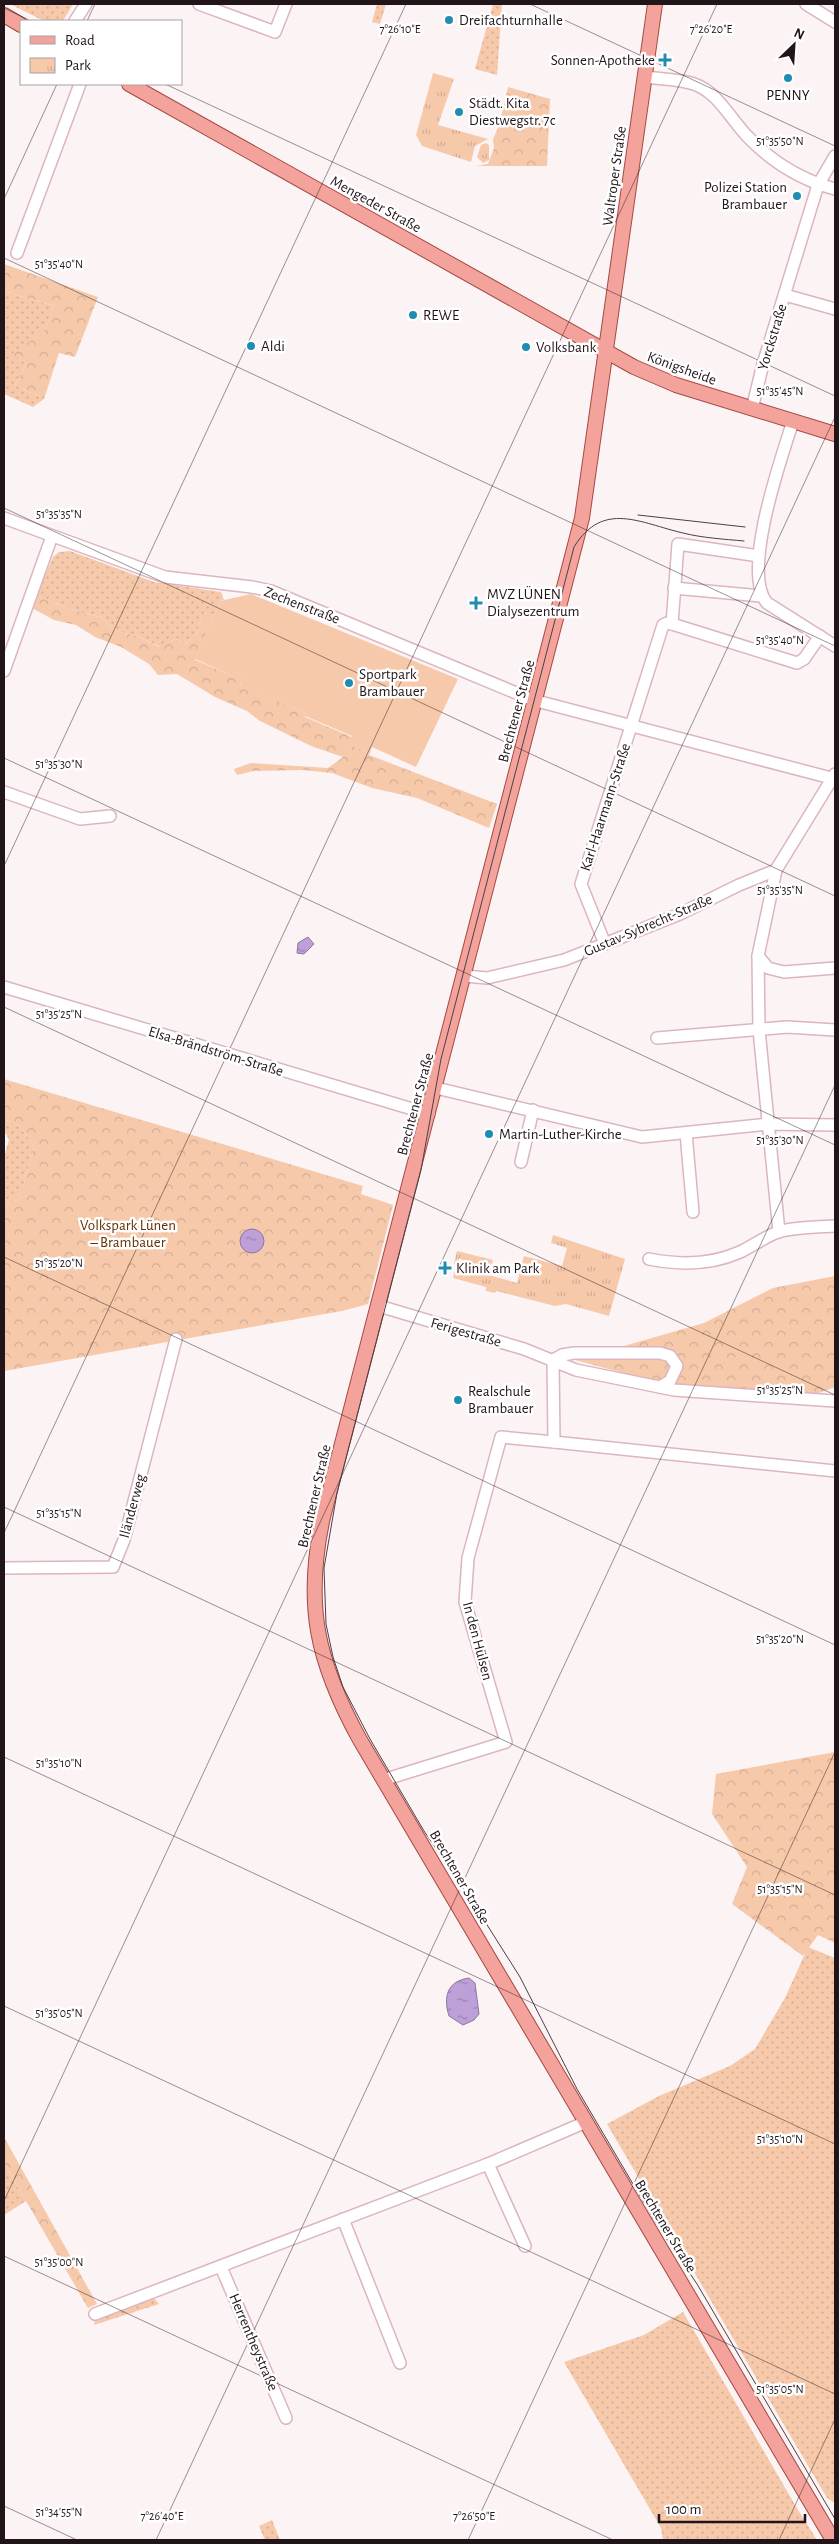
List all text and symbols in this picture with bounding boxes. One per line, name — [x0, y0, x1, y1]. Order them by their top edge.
place label: Dreifachturnhalle — [459, 13, 563, 28]
marker: Dreifachturnhalle — [443, 14, 455, 26]
legend — [20, 20, 182, 85]
north arrow — [769, 20, 819, 70]
text: 7°26'10"E — [379, 23, 421, 35]
text: 7°26'20"E — [690, 23, 732, 35]
text: N — [792, 26, 806, 43]
text: Road — [65, 33, 95, 48]
place label: Sonnen-Apotheke — [551, 53, 655, 68]
marker: Sonnen-Apotheke — [659, 54, 671, 66]
text: Park — [65, 58, 91, 73]
marker: PENNY — [782, 72, 794, 84]
place label: PENNY — [766, 88, 810, 103]
place label: Städt. Kita Diestwegstr. 7c — [469, 96, 556, 128]
marker: Städt. Kita Diestwegstr. 7c — [453, 106, 465, 118]
street label: Waltroper Straße — [600, 125, 629, 227]
text: 51°35'50"N — [756, 135, 804, 147]
street label: Mengeder Straße — [328, 173, 424, 236]
place label: Polizei Station Brambauer — [704, 180, 787, 212]
marker: Polizei Station Brambauer — [791, 190, 803, 202]
text: 51°35'40"N — [35, 258, 83, 270]
street label: Yorckstraße — [755, 302, 790, 372]
place label: REWE — [423, 308, 459, 323]
marker: REWE — [407, 309, 419, 321]
place label: Aldi — [261, 339, 285, 354]
marker: Aldi — [245, 340, 257, 352]
place label: Volksbank — [536, 340, 596, 355]
marker: Volksbank — [520, 341, 532, 353]
street label: Königsheide — [645, 349, 718, 388]
text: 51°35'45"N — [757, 385, 803, 397]
text: 51°35'35"N — [36, 508, 82, 520]
street label: Zechenstraße — [262, 584, 342, 627]
place label: MVZ LÜNEN Dialysezentrum — [487, 585, 580, 619]
marker: MVZ LÜNEN Dialysezentrum — [469, 596, 483, 610]
text: 51°35'40"N — [756, 634, 804, 646]
street label: Brechtener Straße — [496, 658, 537, 764]
place label: Sportpark Brambauer — [359, 667, 425, 699]
marker: Sportpark Brambauer — [343, 677, 355, 689]
street label: Karl-Haarmann-Straße — [578, 741, 633, 873]
text: 51°35'30"N — [35, 758, 83, 770]
text: 51°35'35"N — [757, 884, 803, 896]
street label: Gustav-Sybrecht-Straße — [582, 892, 715, 959]
text: 51°35'25"N — [36, 1008, 82, 1020]
street label: Elsa-Brändström-Straße — [147, 1024, 285, 1079]
street label: Brechtener Straße — [395, 1051, 436, 1157]
place label: Martin-Luther-Kirche — [499, 1127, 622, 1142]
marker: Martin-Luther-Kirche — [483, 1128, 495, 1140]
text: 51°35'30"N — [756, 1134, 804, 1146]
park label: Volkspark Lünen – Brambauer — [80, 1218, 176, 1250]
text: 51°35'20"N — [35, 1257, 83, 1269]
marker: Klinik am Park — [438, 1261, 452, 1275]
place label: Klinik am Park — [456, 1261, 540, 1276]
street label: Ferigestraße — [429, 1315, 503, 1350]
place label: Realschule Brambauer — [468, 1384, 534, 1416]
text: 51°35'25"N — [757, 1384, 803, 1396]
marker: Realschule Brambauer — [452, 1394, 464, 1406]
street label: Brechtener Straße — [295, 1443, 334, 1549]
street label: Iländerweg — [117, 1472, 148, 1540]
text: 51°35'15"N — [36, 1507, 82, 1519]
street label: In den Hülsen — [460, 1600, 495, 1682]
text: 51°35'20"N — [756, 1633, 804, 1645]
text: 51°35'10"N — [36, 1757, 82, 1769]
street label: Brechtener Straße — [427, 1828, 492, 1927]
text: 51°35'15"N — [757, 1883, 803, 1895]
text: 51°35'05"N — [35, 2007, 83, 2019]
text: 51°35'10"N — [757, 2133, 803, 2145]
street label: Brechtener Straße — [632, 2177, 699, 2275]
text: 51°35'00"N — [35, 2256, 83, 2268]
street label: Herrentheystraße — [226, 2291, 281, 2393]
text: 51°35'05"N — [756, 2383, 804, 2395]
scale bar — [659, 2492, 805, 2524]
text: 100 m — [666, 2502, 701, 2517]
text: 51°34'55"N — [36, 2506, 82, 2518]
text: 7°26'40"E — [141, 2510, 184, 2522]
text: 7°26'50"E — [453, 2510, 495, 2522]

